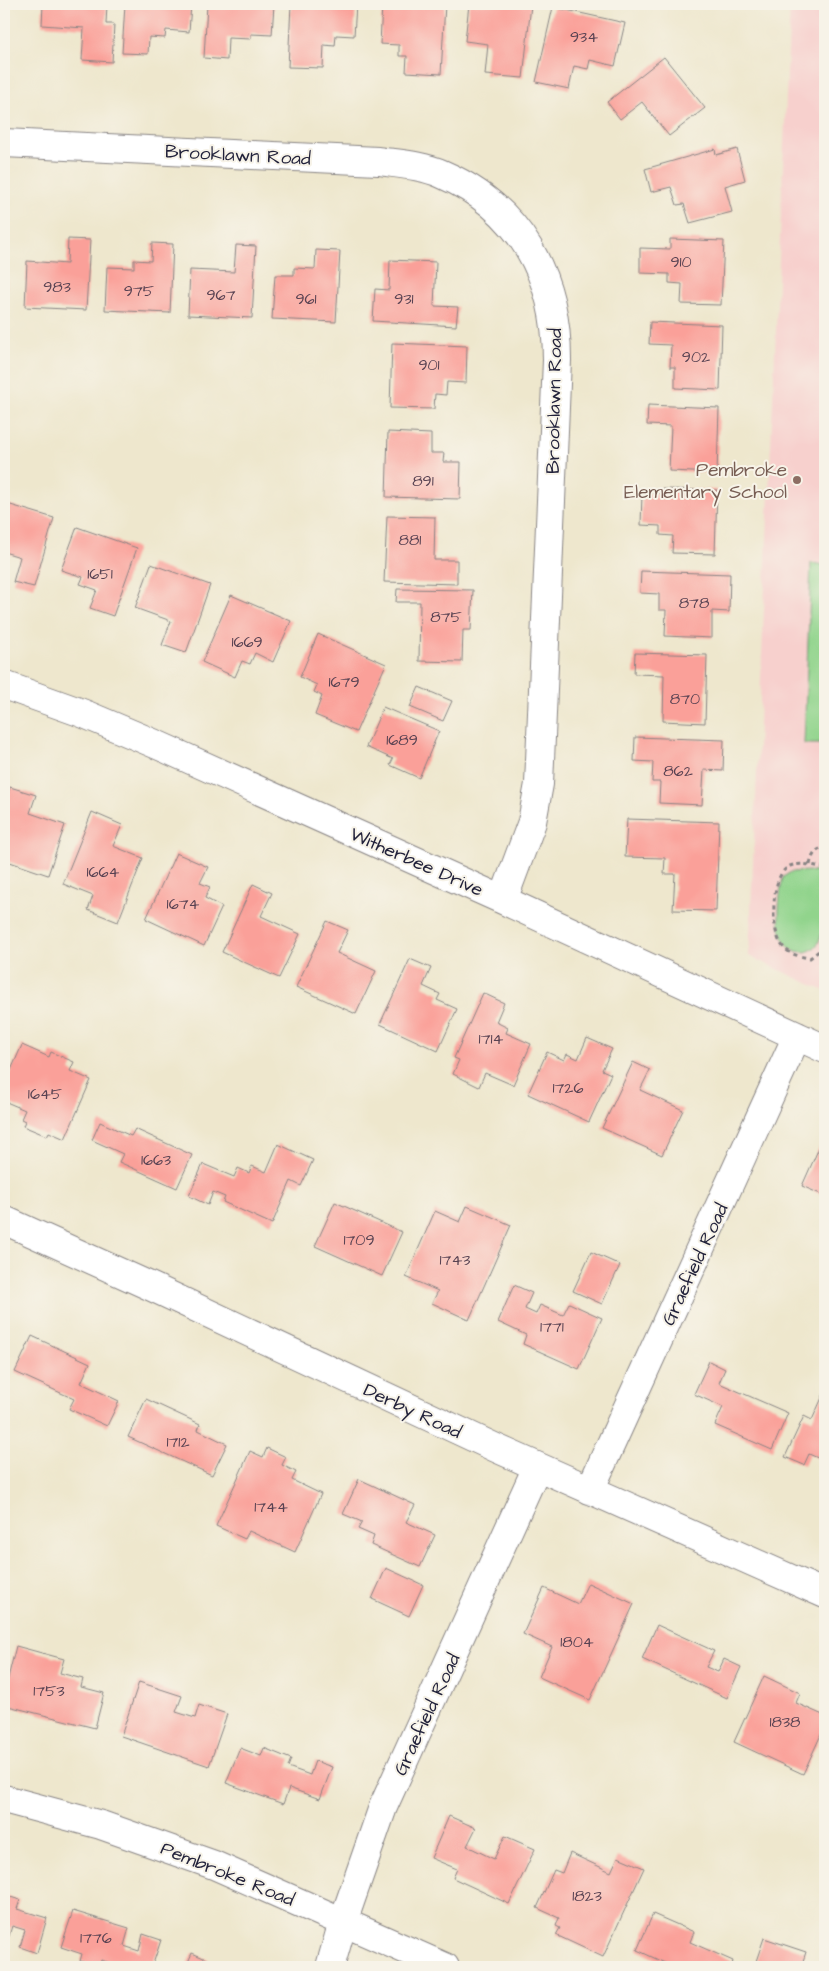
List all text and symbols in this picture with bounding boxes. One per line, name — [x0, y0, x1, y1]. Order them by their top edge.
house number: 934 — [570, 26, 598, 48]
street label: Brooklawn Road — [164, 138, 312, 173]
house number: 910 — [670, 251, 692, 273]
house number: 983 — [43, 276, 71, 298]
house number: 975 — [124, 280, 155, 302]
house number: 967 — [207, 284, 236, 306]
house number: 961 — [295, 288, 317, 310]
house number: 931 — [394, 288, 414, 310]
street label: Brooklawn Road — [540, 328, 569, 474]
house number: 902 — [682, 346, 710, 368]
house number: 901 — [418, 354, 440, 376]
place label: Pembroke Elementary School — [624, 457, 787, 507]
house number: 891 — [412, 470, 434, 492]
marker: Pembroke Elementary School — [791, 474, 803, 486]
house number: 881 — [399, 529, 421, 551]
house number: 1651 — [87, 563, 113, 585]
house number: 878 — [679, 592, 709, 614]
house number: 875 — [430, 606, 462, 628]
house number: 1669 — [231, 631, 263, 653]
house number: 1679 — [328, 671, 360, 693]
house number: 870 — [670, 688, 700, 710]
house number: 1689 — [386, 729, 418, 751]
house number: 862 — [663, 760, 693, 782]
street label: Witherbee Drive — [345, 821, 487, 904]
house number: 1664 — [87, 861, 120, 883]
house number: 1674 — [167, 893, 200, 915]
house number: 1714 — [479, 1028, 504, 1050]
house number: 1726 — [552, 1077, 584, 1099]
house number: 1645 — [28, 1083, 63, 1105]
house number: 1663 — [141, 1149, 171, 1171]
street label: Graefield Road — [655, 1199, 736, 1330]
house number: 1709 — [343, 1229, 375, 1251]
house number: 1743 — [440, 1249, 470, 1271]
house number: 1771 — [540, 1316, 564, 1338]
street label: Derby Road — [358, 1377, 466, 1447]
house number: 1712 — [166, 1431, 190, 1453]
house number: 1744 — [254, 1496, 288, 1518]
house number: 1804 — [560, 1631, 594, 1653]
street label: Graefield Road — [387, 1649, 468, 1780]
house number: 1753 — [33, 1680, 65, 1702]
house number: 1838 — [770, 1711, 800, 1733]
street label: Pembroke Road — [156, 1835, 299, 1914]
house number: 1823 — [572, 1885, 602, 1907]
house number: 1776 — [80, 1927, 112, 1949]

